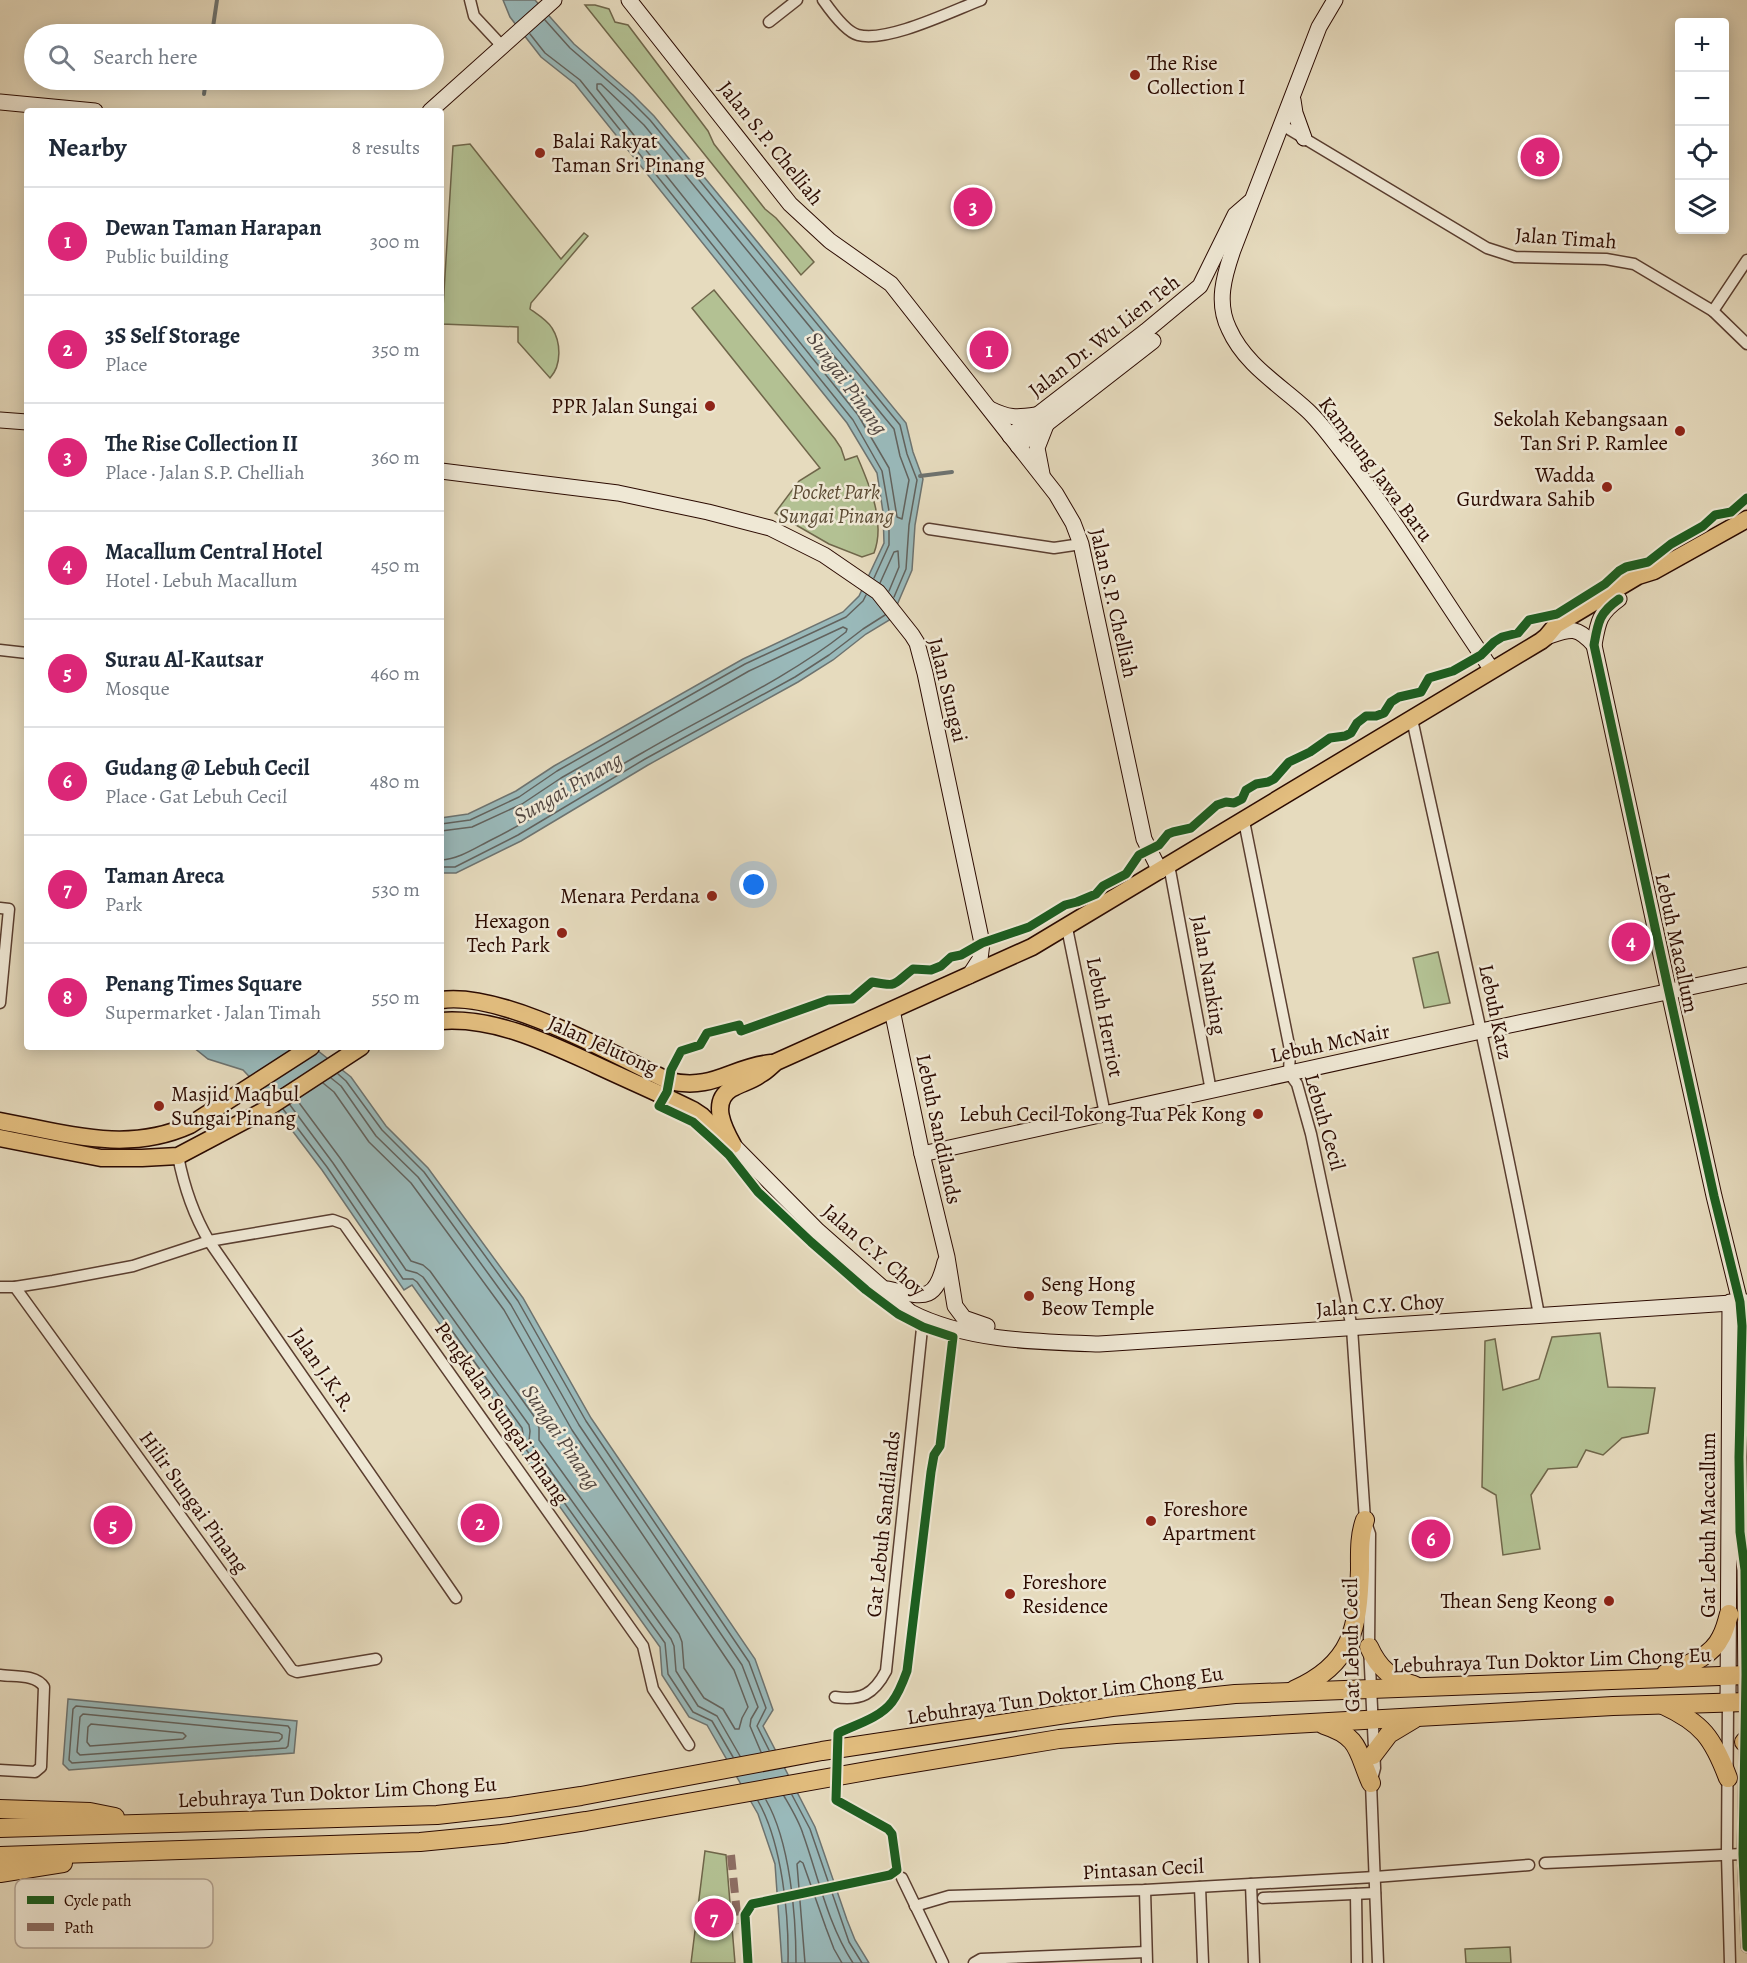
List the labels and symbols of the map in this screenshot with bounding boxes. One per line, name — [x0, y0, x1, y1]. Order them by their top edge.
place label: The Rise Collection I — [1147, 49, 1245, 101]
marker: The Rise Collection I — [1128, 68, 1142, 82]
street label: Jalan S.P. Chelliah — [712, 75, 830, 211]
place label: Balai Rakyat Taman Sri Pinang — [552, 127, 705, 179]
pin: 8 — [1520, 134, 1560, 180]
marker: Balai Rakyat Taman Sri Pinang — [533, 146, 547, 160]
pin: 3 — [954, 184, 992, 230]
street label: Jalan Timah — [1514, 220, 1618, 256]
street label: Jalan Dr. Wu Lien Teh — [1023, 268, 1185, 404]
water label: Sungai Pinang — [799, 325, 895, 441]
pin: 1 — [970, 328, 1008, 372]
street label: Kampung Jawa Baru — [1312, 391, 1440, 548]
place label: PPR Jalan Sungai — [551, 392, 698, 420]
marker: PPR Jalan Sungai — [703, 399, 717, 413]
place label: Sekolah Kebangsaan Tan Sri P. Ramlee — [1493, 405, 1668, 457]
marker: Sekolah Kebangsaan Tan Sri P. Ramlee — [1673, 424, 1687, 438]
place label: Wadda Gurdwara Sahib — [1457, 461, 1595, 513]
park label: Pocket Park Sungai Pinang — [778, 478, 895, 530]
marker: Wadda Gurdwara Sahib — [1600, 480, 1614, 494]
street label: Jalan S.P. Chelliah — [1083, 525, 1145, 681]
street label: Jalan Sungai — [922, 635, 974, 745]
water label: Sungai Pinang — [508, 745, 628, 831]
your location — [739, 870, 768, 899]
street label: Lebuh Macallum — [1649, 870, 1705, 1016]
place label: Menara Perdana — [560, 882, 700, 910]
marker: Menara Perdana — [705, 889, 719, 903]
place label: Hexagon Tech Park — [467, 907, 551, 959]
street label: Jalan Nanking — [1185, 913, 1233, 1037]
pin: 4 — [1612, 920, 1650, 964]
marker: Hexagon Tech Park — [555, 926, 569, 940]
street label: Lebuh Herriot — [1080, 955, 1130, 1079]
street label: Lebuh Katz — [1472, 962, 1520, 1062]
street label: Jalan Jelutong — [543, 1008, 663, 1082]
street label: Lebuh McNair — [1268, 1017, 1392, 1069]
street label: Lebuh Sandilands — [909, 1051, 969, 1207]
street label: Lebuh Cecil — [1298, 1070, 1352, 1174]
place label: Masjid Maqbul Sungai Pinang — [171, 1080, 299, 1132]
marker: Masjid Maqbul Sungai Pinang — [152, 1099, 166, 1113]
place label: Lebuh Cecil Tokong Tua Pek Kong — [959, 1100, 1246, 1128]
marker: Lebuh Cecil Tokong Tua Pek Kong — [1251, 1107, 1265, 1121]
street label: Jalan C.Y. Choy — [816, 1197, 932, 1303]
place label: Seng Hong Beow Temple — [1041, 1270, 1155, 1322]
street label: Jalan C.Y. Choy — [1315, 1287, 1445, 1323]
marker: Seng Hong Beow Temple — [1022, 1289, 1036, 1303]
street label: Pengkalan Sungai Pinang — [429, 1317, 575, 1509]
street label: Jalan J.K.R. — [284, 1322, 362, 1418]
water label: Sungai Pinang — [516, 1379, 606, 1495]
street label: Hilir Sungai Pinang — [133, 1425, 255, 1579]
street label: Gat Lebuh Sandilands — [859, 1429, 907, 1619]
street label: Gat Lebuh Maccallum — [1694, 1432, 1722, 1618]
place label: Foreshore Apartment — [1162, 1495, 1256, 1547]
pin: 2 — [460, 1500, 500, 1546]
pin: 5 — [94, 1502, 132, 1547]
marker: Foreshore Apartment — [1144, 1514, 1158, 1528]
pin: 6 — [1412, 1516, 1450, 1562]
place label: Foreshore Residence — [1022, 1568, 1108, 1620]
street label: Gat Lebuh Cecil — [1336, 1578, 1366, 1712]
marker: Foreshore Residence — [1003, 1587, 1017, 1601]
place label: Thean Seng Keong — [1441, 1587, 1597, 1615]
marker: Thean Seng Keong — [1602, 1594, 1616, 1608]
street label: Lebuhraya Tun Doktor Lim Chong Eu — [1392, 1640, 1713, 1680]
street label: Lebuhraya Tun Doktor Lim Chong Eu — [905, 1659, 1226, 1731]
street label: Lebuhraya Tun Doktor Lim Chong Eu — [177, 1770, 498, 1814]
street label: Pintasan Cecil — [1082, 1852, 1204, 1886]
legend — [15, 1879, 213, 1948]
text: Cycle path — [64, 1890, 132, 1912]
pin: 7 — [694, 1896, 734, 1940]
text: Path — [64, 1917, 94, 1939]

